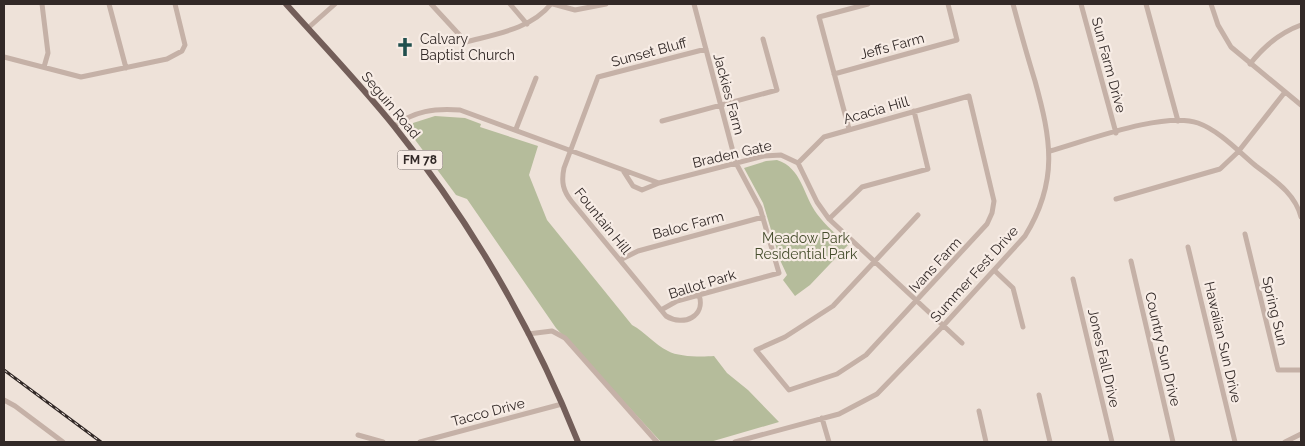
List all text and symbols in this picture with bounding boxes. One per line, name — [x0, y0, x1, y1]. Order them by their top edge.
street label: Sun Farm Drive — [1089, 15, 1129, 115]
street label: Jeffs Farm — [858, 30, 926, 62]
place label: Calvary Baptist Church — [420, 31, 515, 63]
street label: Sunset Bluff — [609, 34, 689, 70]
church icon: Calvary Baptist Church — [394, 36, 416, 58]
street label: Jackies Farm — [710, 52, 748, 136]
street label: Seguin Road — [358, 68, 424, 142]
street label: Acacia Hill — [841, 93, 911, 127]
street label: Braden Gate — [691, 137, 773, 171]
road number: FM 78 — [398, 150, 442, 170]
street label: Fountain Hill — [571, 185, 635, 258]
street label: Baloc Farm — [651, 208, 725, 242]
street label: Summer Fest Drive — [927, 223, 1021, 325]
park label: Meadow Park Residential Park — [755, 230, 858, 262]
street label: Ivans Farm — [905, 234, 965, 296]
street label: Ballot Park — [666, 266, 738, 302]
street label: Spring Sun — [1259, 275, 1291, 347]
street label: Hawaiian Sun Drive — [1201, 280, 1245, 404]
street label: Country Sun Drive — [1142, 290, 1184, 408]
street label: Jones Fall Drive — [1085, 307, 1123, 409]
street label: Tacco Drive — [450, 395, 526, 429]

